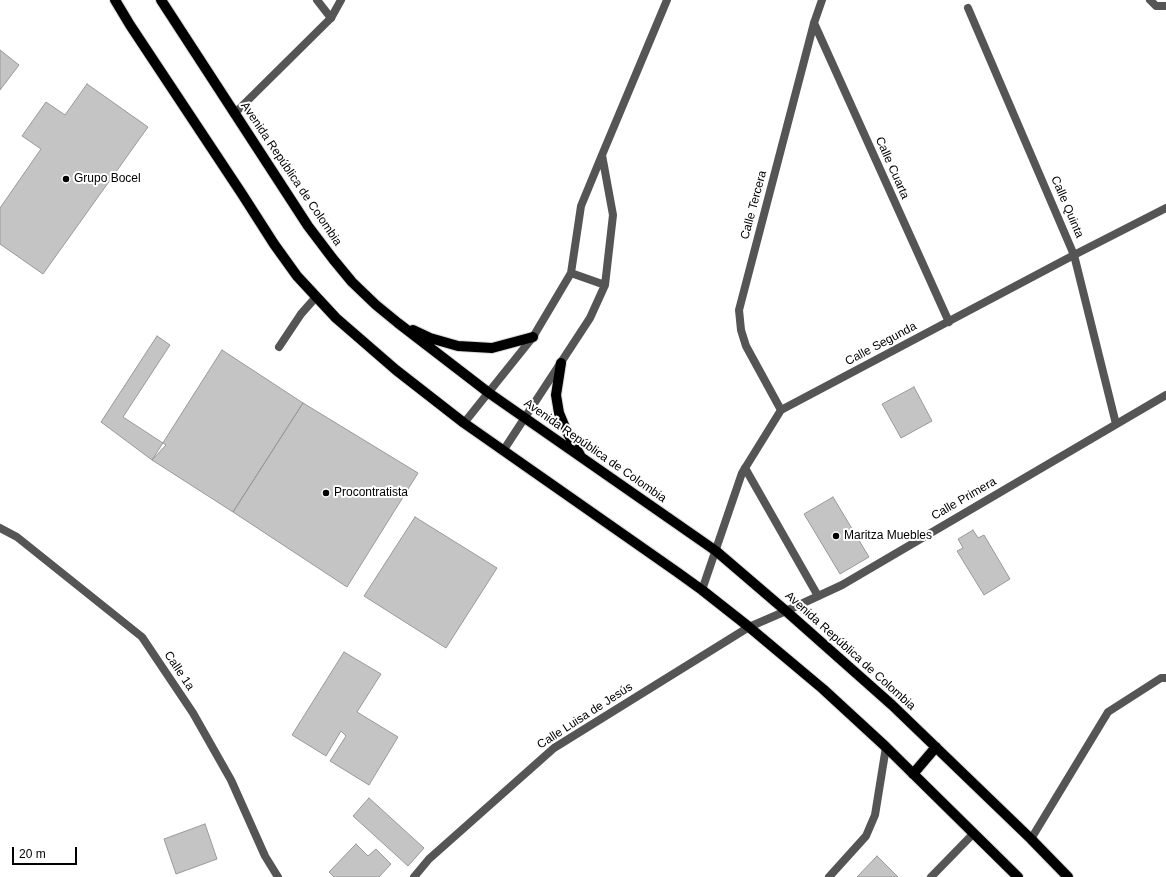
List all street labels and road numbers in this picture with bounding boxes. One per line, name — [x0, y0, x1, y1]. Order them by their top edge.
street label: Avenida República de Colombia — [237, 99, 345, 249]
street label: Calle Cuarta — [872, 135, 912, 201]
street label: Calle Tercera — [738, 169, 770, 241]
street label: Calle Quinta — [1047, 174, 1087, 240]
street label: Calle Segunda — [843, 319, 919, 369]
street label: Avenida República de Colombia — [521, 396, 669, 506]
street label: Calle Primera — [929, 475, 999, 523]
street label: Avenida República de Colombia — [782, 589, 918, 713]
street label: Calle 1a — [161, 649, 197, 693]
street label: Calle Luisa de Jesús — [535, 680, 635, 752]

